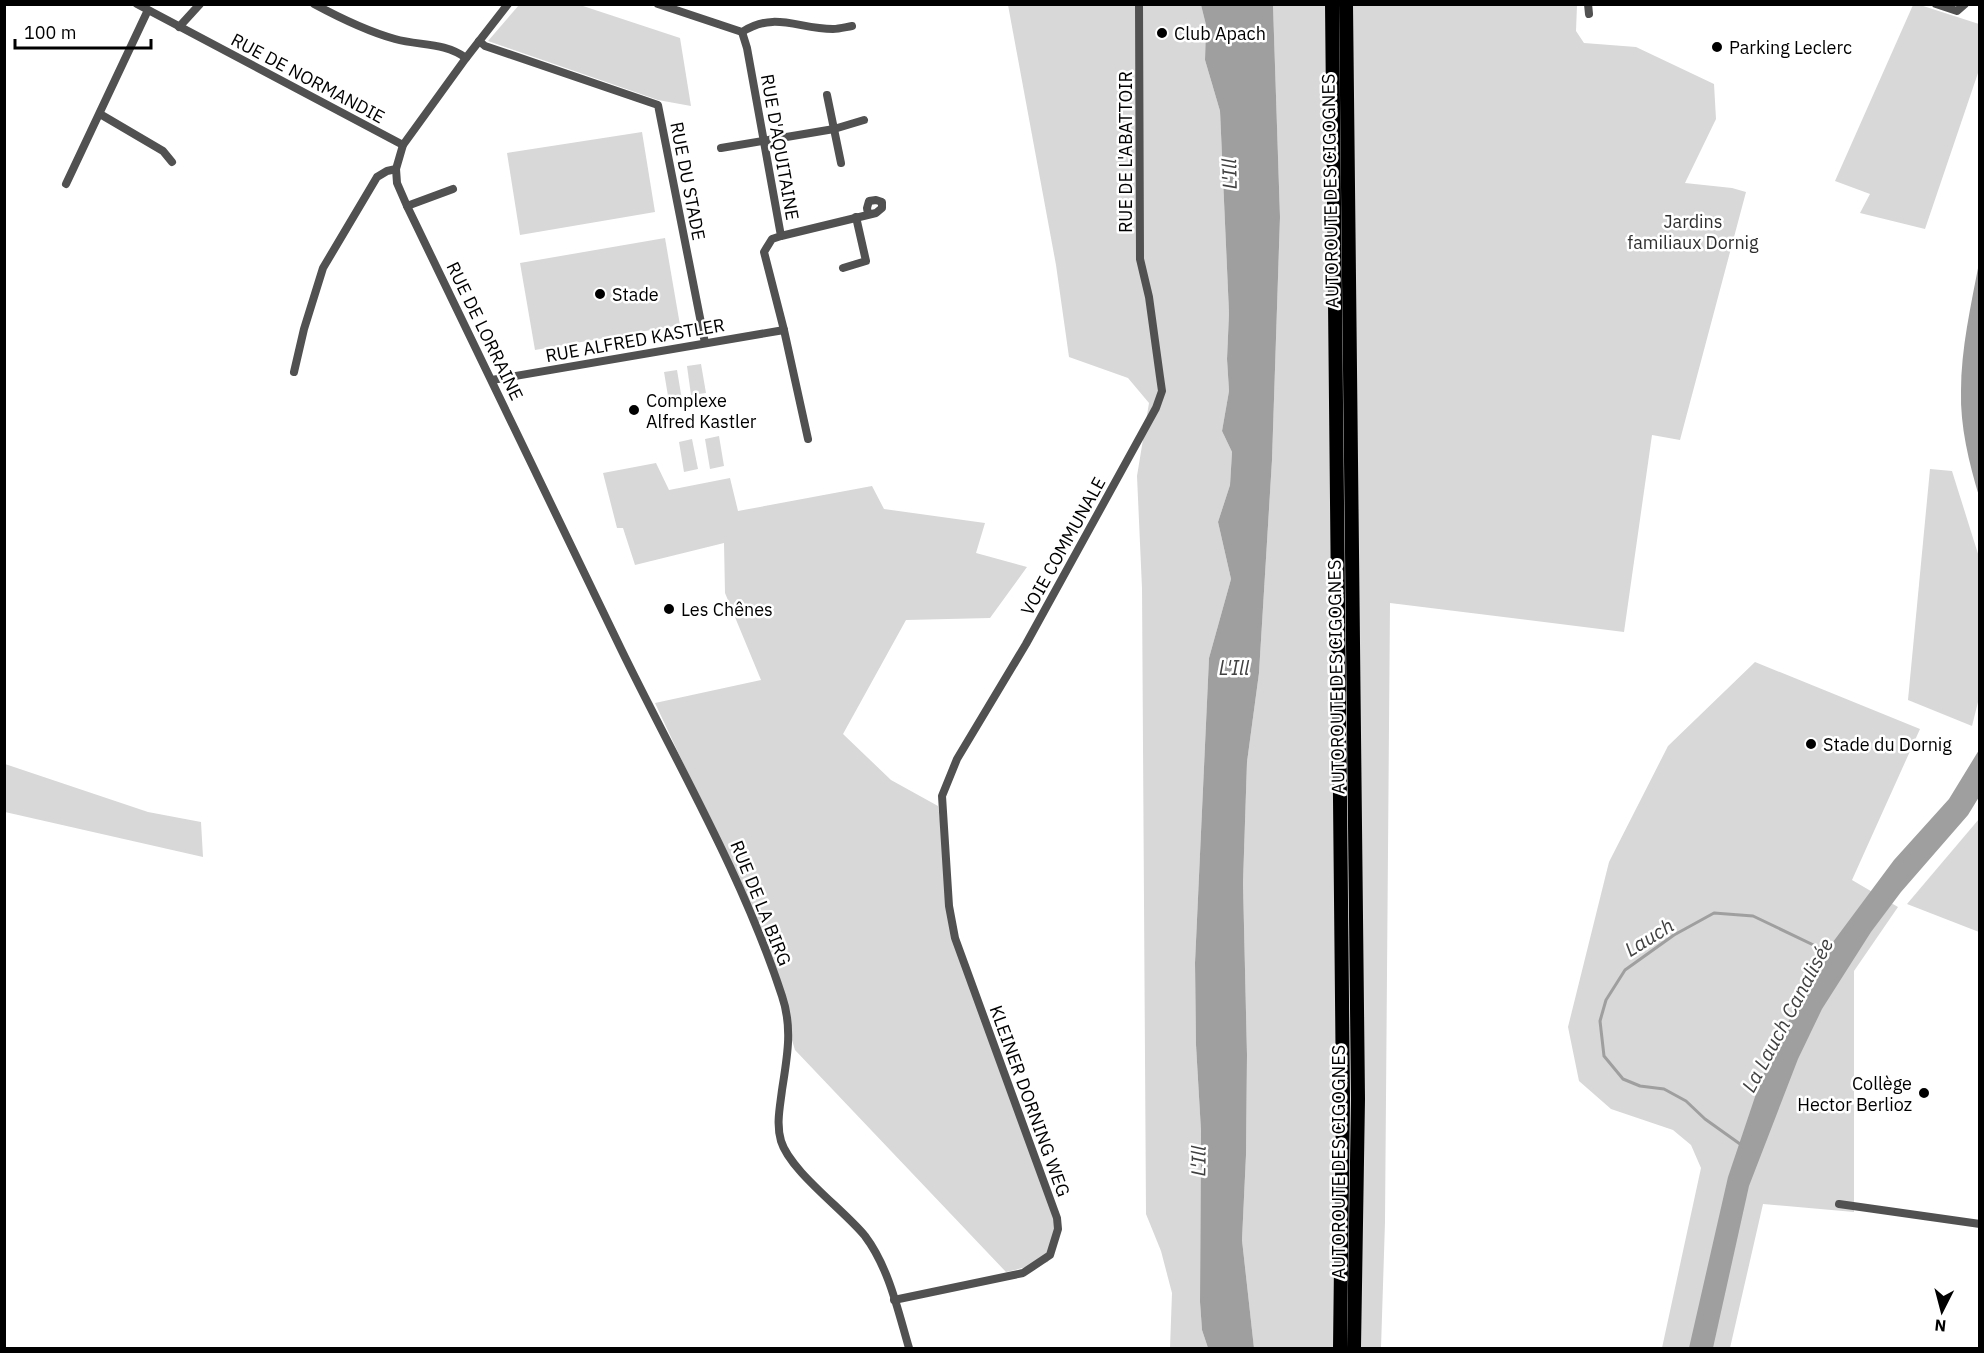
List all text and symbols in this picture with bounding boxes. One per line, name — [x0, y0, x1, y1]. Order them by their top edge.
scale bar — [15, 12, 152, 50]
text: 100 m — [24, 21, 76, 44]
place label: Club Apach — [1174, 22, 1266, 45]
marker: Club Apach — [1155, 26, 1169, 40]
street label: RUE DE NORMANDIE — [227, 28, 389, 128]
place label: Parking Leclerc — [1729, 36, 1852, 59]
marker: Parking Leclerc — [1710, 40, 1724, 54]
street label: RUE DE L'ABATTOIR — [1114, 71, 1137, 233]
street label: RUE D'AQUITAINE — [756, 72, 804, 222]
street label: AUTOROUTE DES CIGOGNES — [1316, 74, 1344, 308]
street label: RUE DU STADE — [665, 120, 711, 242]
water label: L'Ill — [1215, 158, 1243, 190]
park label: Jardins familiaux Dornig — [1627, 210, 1759, 254]
street label: RUE DE LORRAINE — [442, 258, 528, 404]
place label: Stade — [612, 283, 659, 306]
marker: Stade — [593, 287, 607, 301]
street label: RUE ALFRED KASTLER — [544, 313, 726, 367]
place label: Complexe Alfred Kastler — [646, 389, 757, 433]
marker: Complexe Alfred Kastler — [627, 403, 641, 417]
street label: VOIE COMMUNALE — [1016, 473, 1110, 619]
street label: AUTOROUTE DES CIGOGNES — [1322, 560, 1350, 794]
place label: Les Chênes — [681, 598, 773, 621]
marker: Les Chênes — [662, 602, 676, 616]
water label: L'Ill — [1219, 654, 1250, 681]
place label: Stade du Dornig — [1823, 733, 1952, 756]
marker: Stade du Dornig — [1804, 737, 1818, 751]
street label: RUE DE LA BIRG — [725, 837, 797, 969]
water label: Lauch — [1619, 911, 1679, 963]
water label: La Lauch Canalisée — [1735, 933, 1839, 1097]
street label: KLEINER DORNING WEG — [985, 1002, 1075, 1200]
street label: AUTOROUTE DES CIGOGNES — [1327, 1045, 1350, 1279]
place label: Collège Hector Berlioz — [1797, 1072, 1912, 1116]
marker: Collège Hector Berlioz — [1917, 1086, 1931, 1100]
water label: L'Ill — [1184, 1145, 1212, 1177]
north arrow — [1912, 1281, 1972, 1341]
text: N — [1934, 1315, 1947, 1336]

